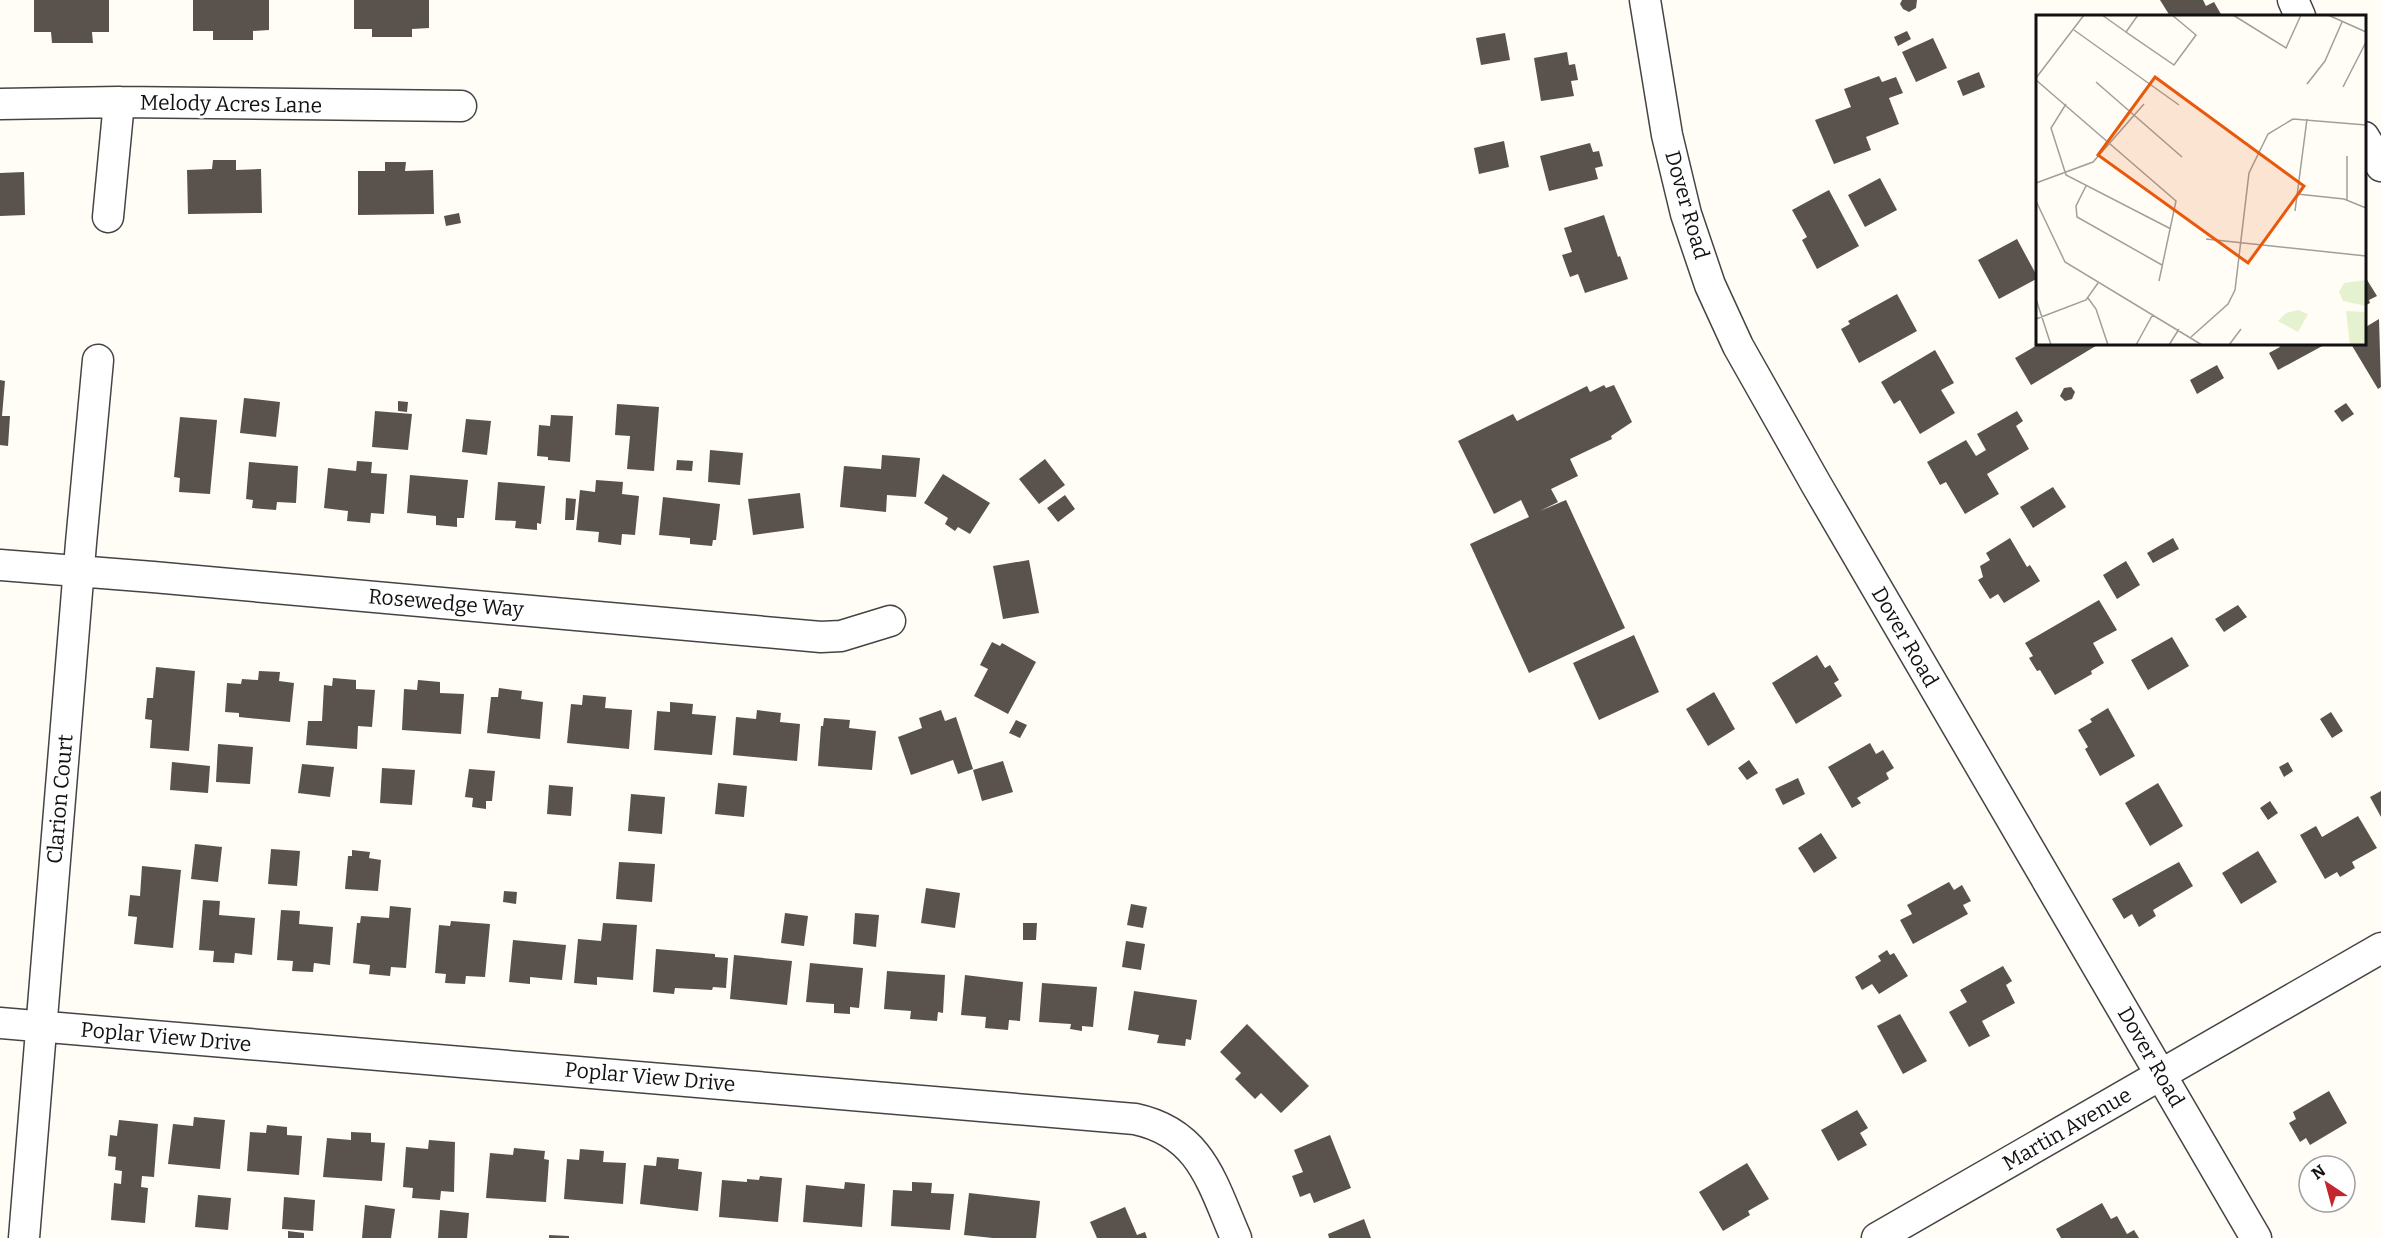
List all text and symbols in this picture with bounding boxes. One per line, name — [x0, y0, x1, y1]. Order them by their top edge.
inset map — [2036, 15, 2366, 345]
street label: Melody Acres Lane — [140, 89, 322, 119]
street label: Dover Road — [1659, 148, 1715, 262]
street label: Dover Road — [1866, 582, 1944, 692]
street label: Rosewedge Way — [367, 583, 526, 623]
street label: Clarion Court — [41, 733, 79, 865]
street label: Dover Road — [2112, 1002, 2190, 1112]
street label: Poplar View Drive — [80, 1017, 252, 1057]
street label: Poplar View Drive — [564, 1057, 736, 1097]
street label: Martin Avenue — [1998, 1082, 2136, 1176]
north arrow — [2297, 1154, 2357, 1214]
text: N — [2308, 1161, 2329, 1184]

